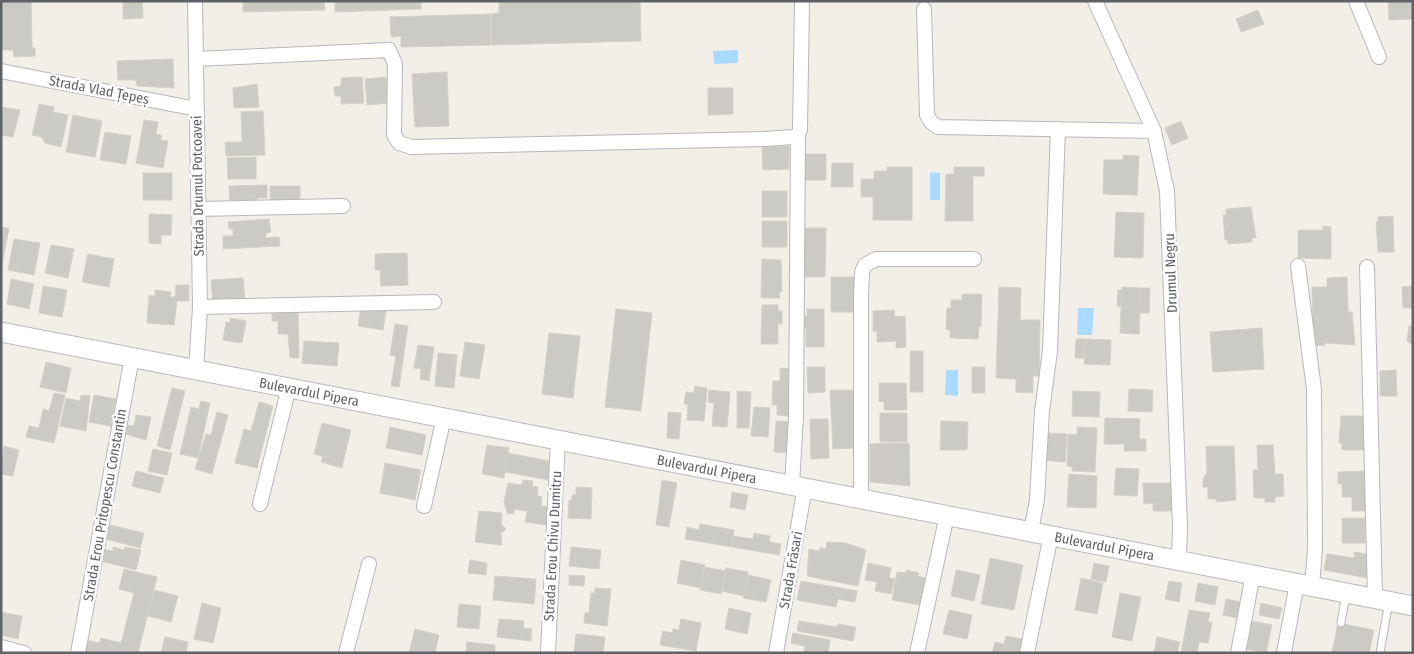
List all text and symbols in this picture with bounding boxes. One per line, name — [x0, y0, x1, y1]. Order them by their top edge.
street label: Strada Vlad Țepeș — [47, 72, 151, 109]
street label: Strada Drumul Potcoavei — [188, 115, 208, 257]
street label: Drumul Negru — [1161, 233, 1181, 313]
street label: Bulevardul Pipera — [258, 374, 361, 410]
street label: Strada Erou Pritopescu Constantin — [80, 407, 130, 603]
street label: Bulevardul Pipera — [655, 451, 758, 487]
street label: Strada Erou Chivu Dumitru — [541, 470, 565, 622]
street label: Bulevardul Pipera — [1053, 528, 1156, 564]
street label: Strada Frăsari — [776, 530, 806, 610]

